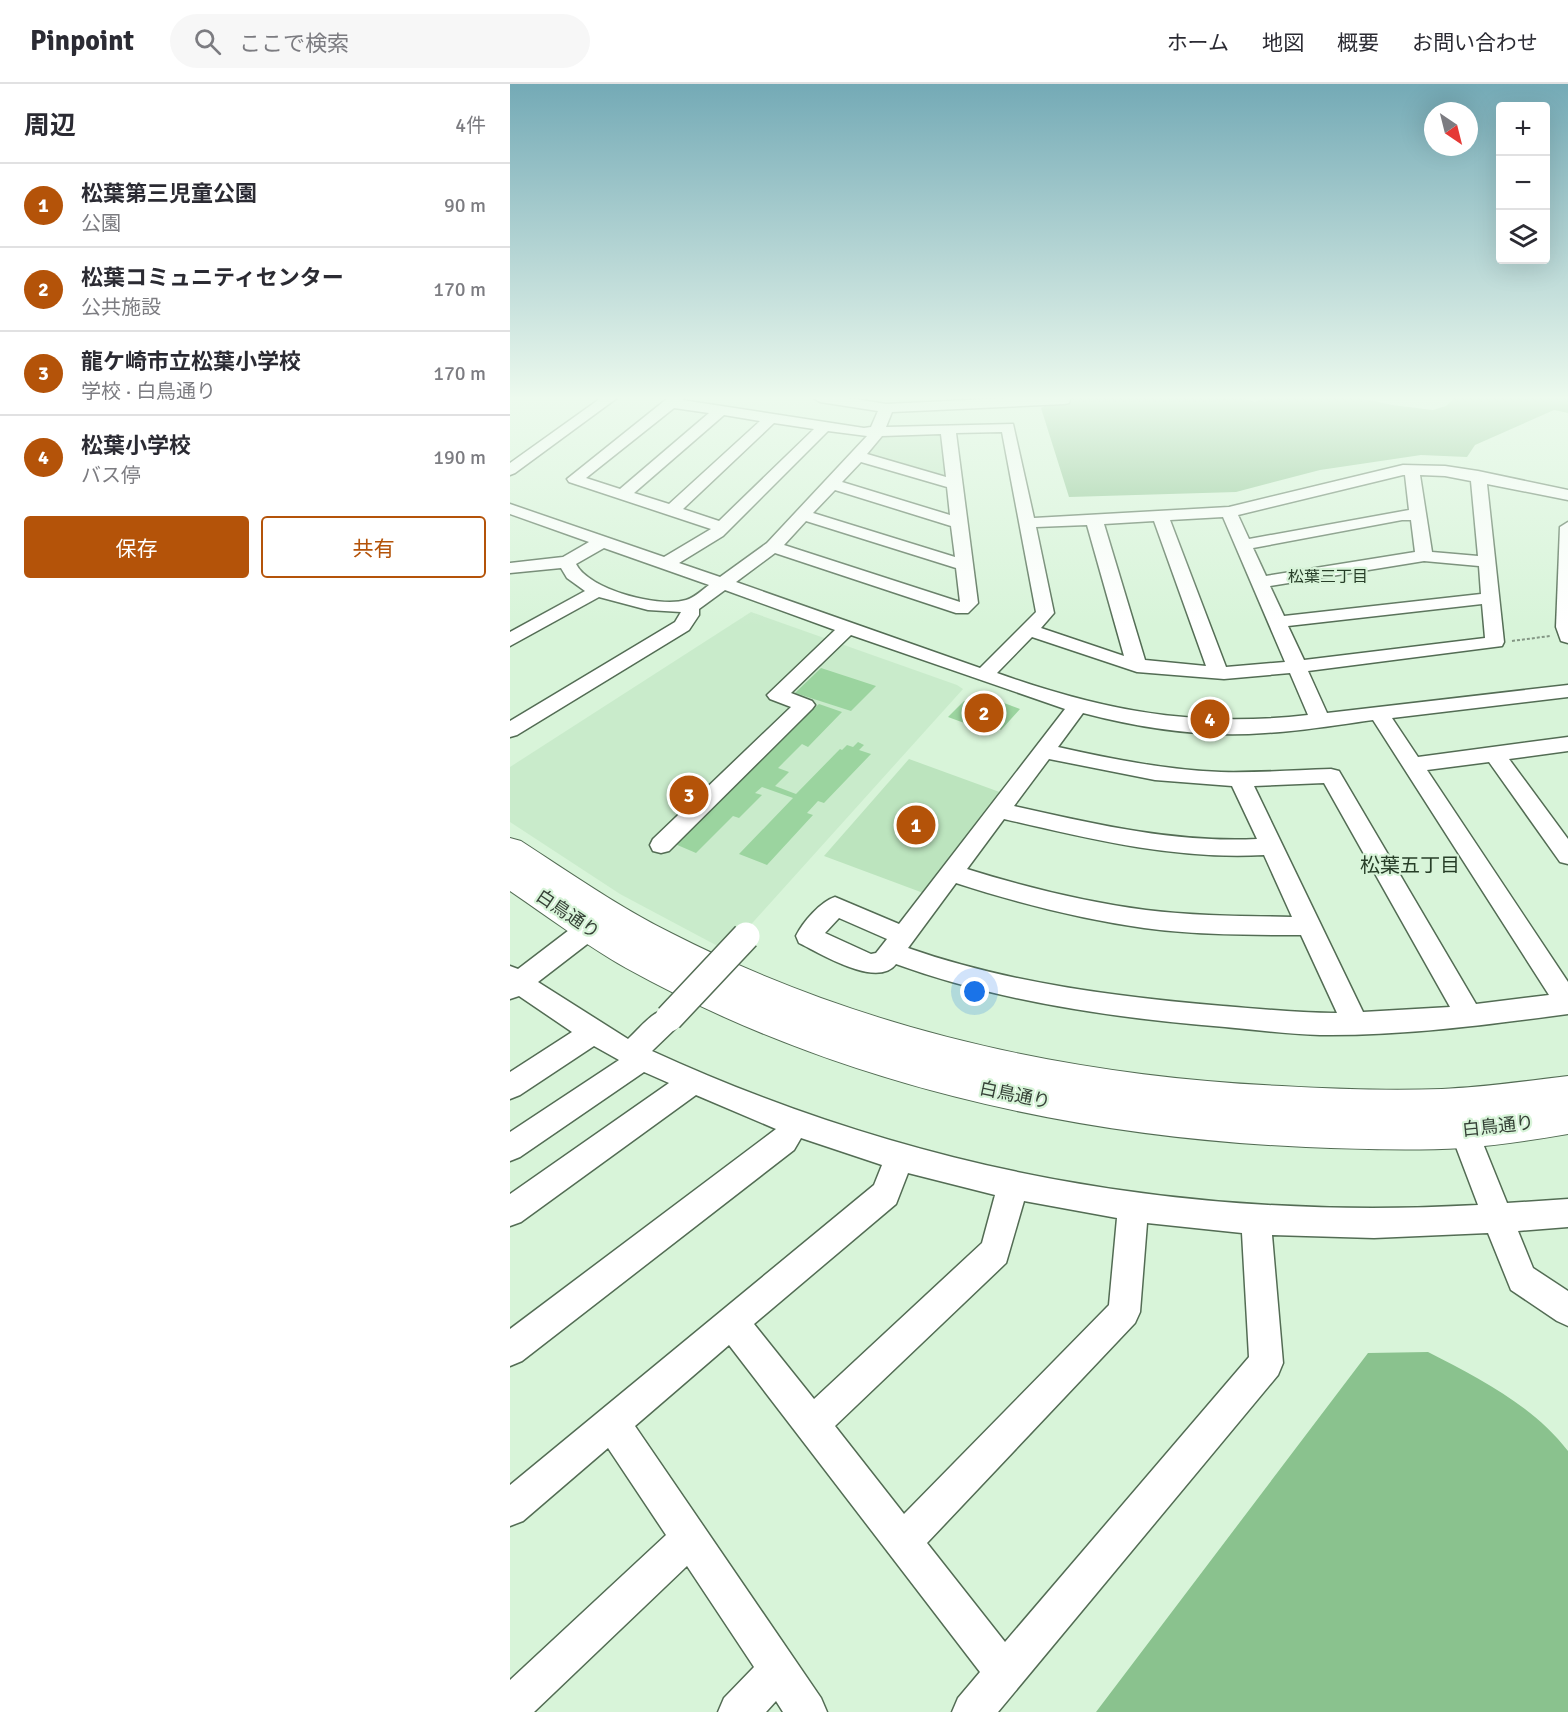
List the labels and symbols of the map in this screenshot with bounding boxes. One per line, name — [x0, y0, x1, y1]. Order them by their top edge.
north arrow — [1424, 102, 1478, 156]
district label: 松葉三丁目 — [1288, 567, 1368, 587]
pin: 2 — [964, 690, 1004, 736]
pin: 4 — [1190, 696, 1230, 742]
pin: 3 — [670, 772, 708, 818]
pin: 1 — [896, 802, 936, 848]
district label: 松葉五丁目 — [1360, 853, 1460, 878]
street label: 白鳥通り — [532, 885, 604, 943]
your location — [960, 977, 989, 1006]
street label: 白鳥通り — [977, 1077, 1053, 1113]
street label: 白鳥通り — [1461, 1111, 1535, 1141]

